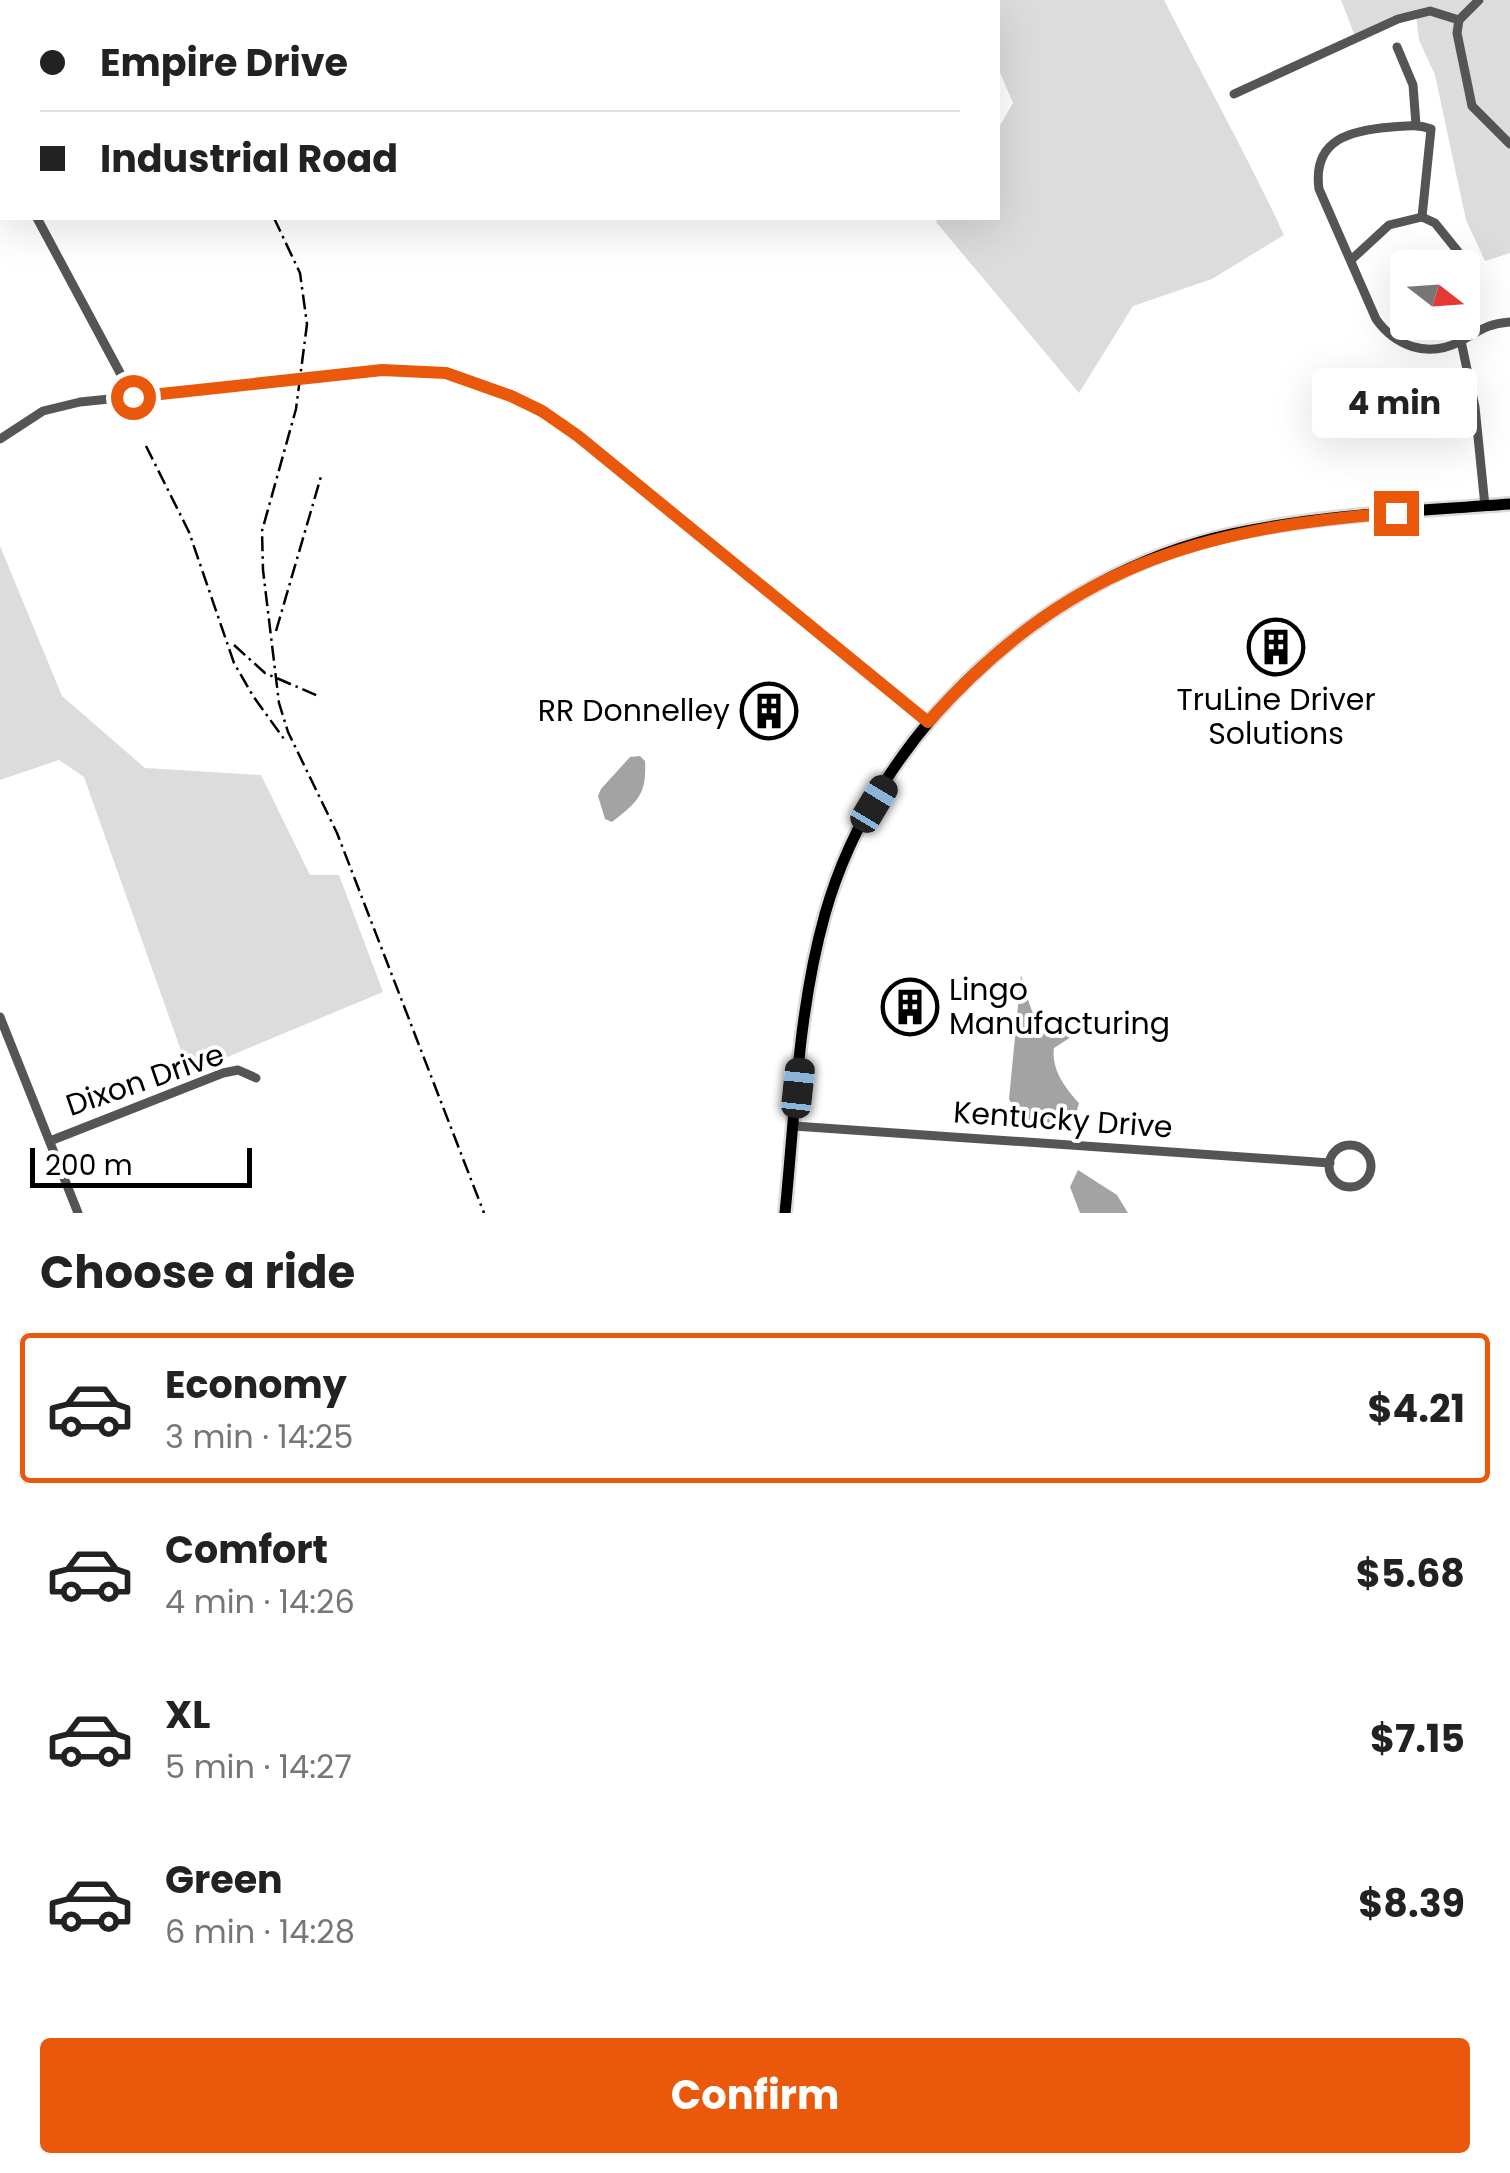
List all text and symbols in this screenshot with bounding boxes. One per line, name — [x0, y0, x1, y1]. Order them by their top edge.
text: Empire Drive — [100, 36, 348, 89]
text: Industrial Road — [100, 132, 398, 185]
north arrow — [1390, 250, 1480, 340]
map controls — [1390, 250, 1480, 340]
callout: 4 min — [1314, 368, 1478, 438]
route start — [111, 375, 156, 420]
text: 4 min — [1348, 380, 1441, 425]
route end — [1374, 491, 1419, 536]
building icon: TruLine Driver Solutions — [1246, 617, 1306, 677]
place label: TruLine Driver Solutions — [1176, 678, 1376, 755]
building icon: RR Donnelley — [739, 681, 799, 741]
place label: RR Donnelley — [538, 689, 730, 732]
car — [846, 771, 902, 837]
place label: Lingo Manufacturing — [949, 968, 1170, 1045]
building icon: Lingo Manufacturing — [880, 977, 940, 1037]
street label: Dixon Drive — [60, 1032, 230, 1127]
car — [780, 1057, 816, 1119]
street label: Kentucky Drive — [952, 1090, 1174, 1149]
scale bar — [30, 1143, 252, 1188]
text: 200 m — [45, 1146, 133, 1185]
text: Choose a ride — [40, 1241, 355, 1304]
text: Economy — [165, 1358, 347, 1411]
icon: car — [45, 1363, 135, 1453]
text: $4.21 — [1368, 1382, 1465, 1435]
text: 3 min · 14:25 — [165, 1414, 353, 1459]
text: Comfort — [165, 1523, 328, 1576]
icon: car — [45, 1528, 135, 1618]
text: $5.68 — [1356, 1547, 1465, 1600]
text: 4 min · 14:26 — [165, 1579, 355, 1624]
text: XL — [165, 1688, 210, 1741]
icon: car — [45, 1693, 135, 1783]
text: $7.15 — [1370, 1712, 1465, 1765]
text: 5 min · 14:27 — [165, 1744, 352, 1789]
text: Green — [165, 1853, 283, 1906]
icon: car — [45, 1858, 135, 1948]
text: $8.39 — [1358, 1877, 1465, 1930]
text: 6 min · 14:28 — [165, 1909, 355, 1954]
button: Confirm — [40, 2038, 1470, 2153]

